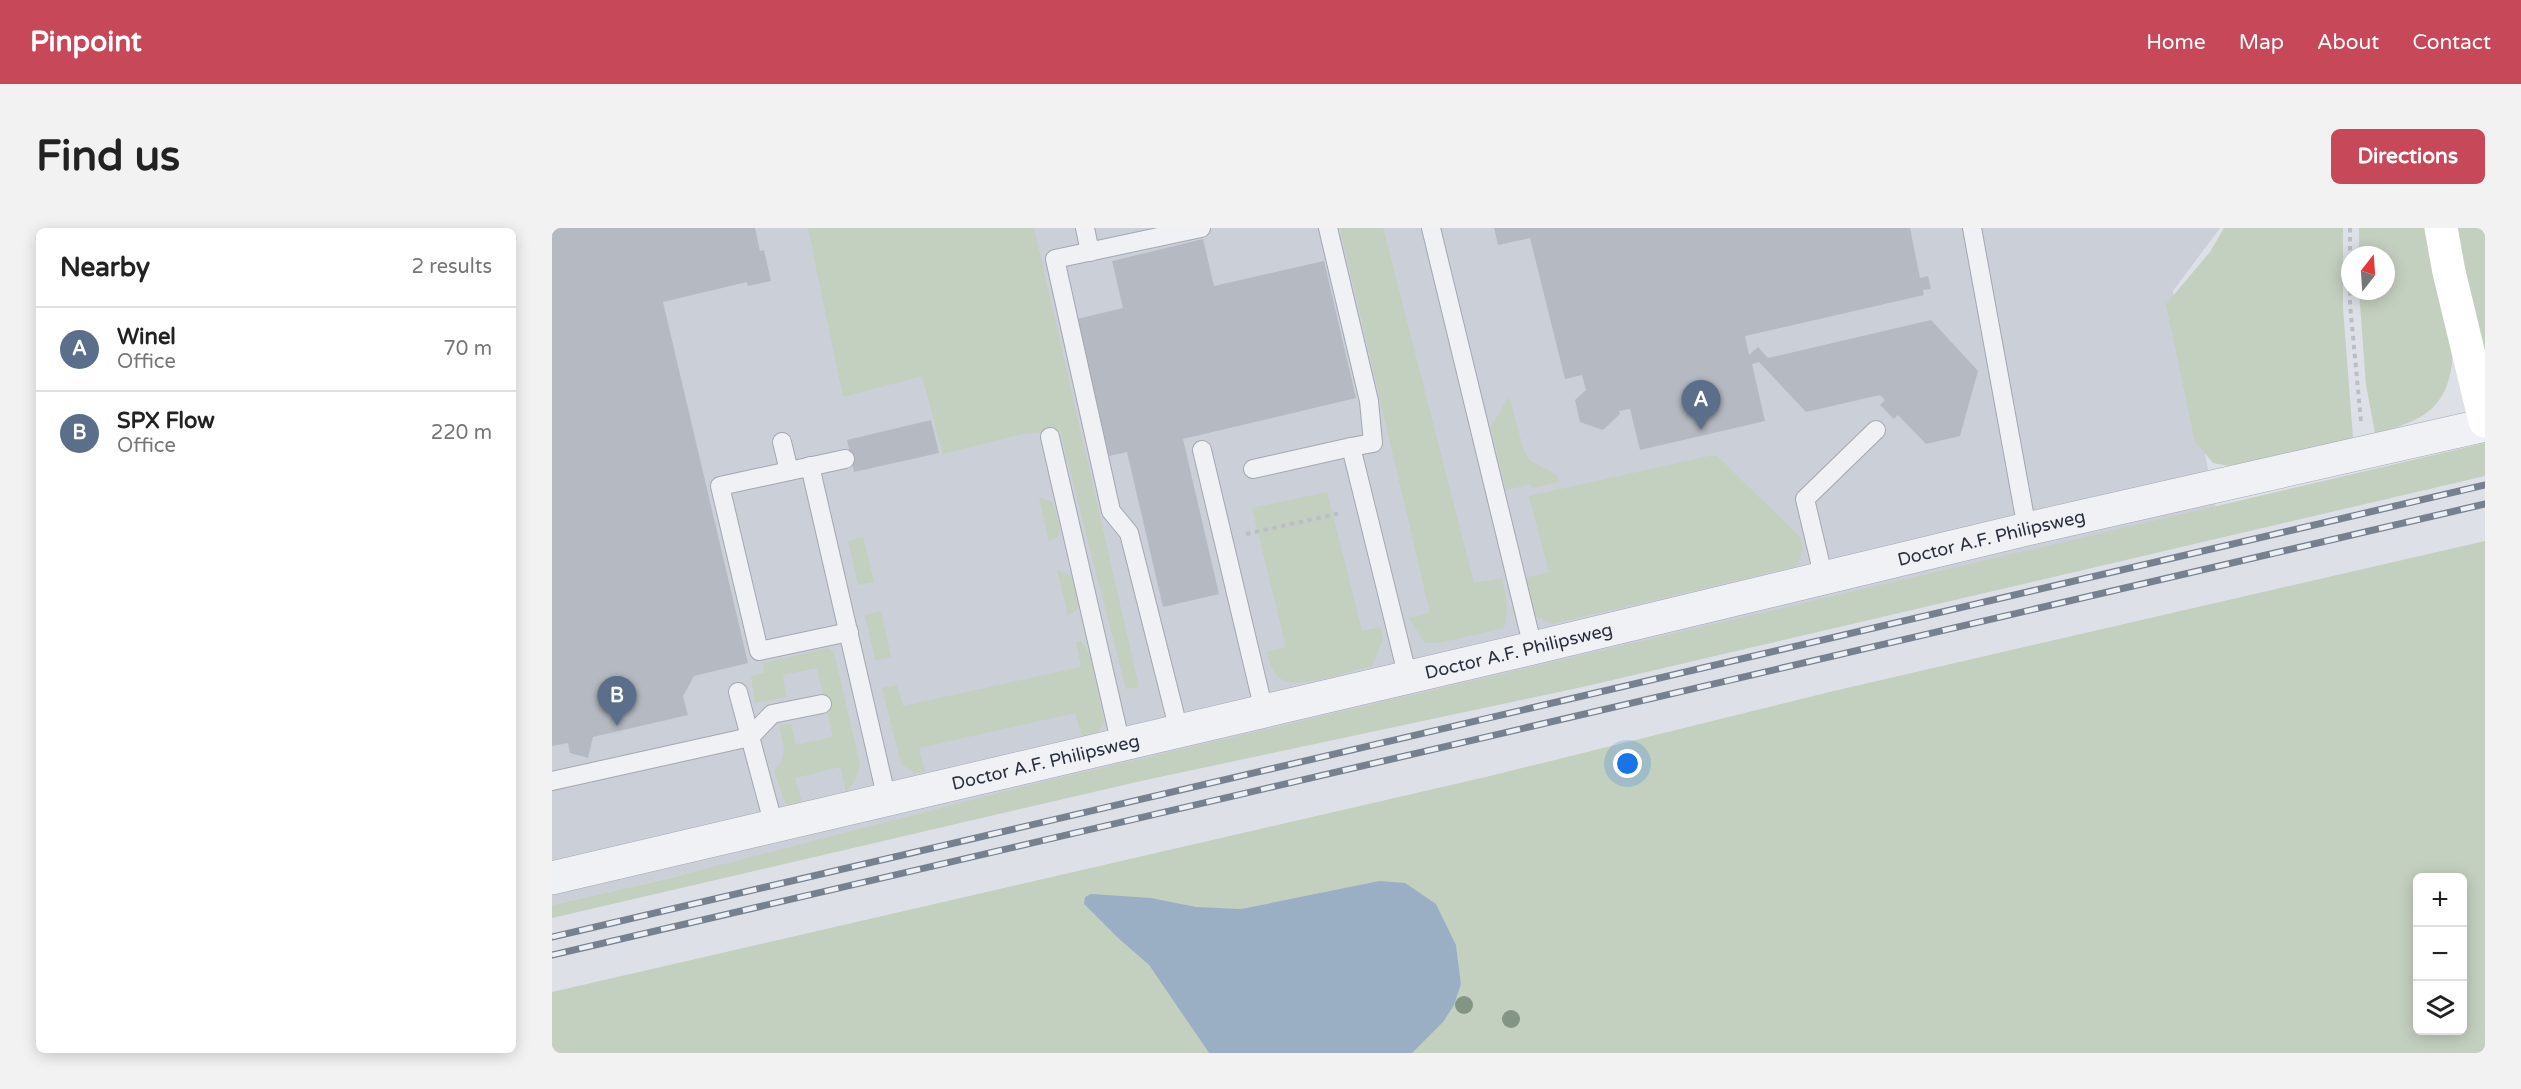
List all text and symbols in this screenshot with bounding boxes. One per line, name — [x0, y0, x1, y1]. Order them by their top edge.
text: Pinpoint — [30, 25, 142, 59]
text: Home — [2146, 30, 2206, 55]
text: Map — [2239, 30, 2284, 55]
text: About — [2317, 30, 2379, 55]
text: Contact — [2412, 30, 2491, 55]
button: Directions — [2331, 129, 2485, 184]
text: Find us — [36, 131, 180, 182]
north arrow — [2341, 246, 2395, 300]
text: Nearby — [60, 252, 150, 283]
text: 2 results — [412, 255, 492, 279]
text: Winel — [117, 324, 176, 350]
text: A — [72, 337, 87, 361]
text: 70 m — [443, 337, 492, 361]
text: Office — [117, 350, 176, 374]
pin: A — [1682, 380, 1720, 430]
text: SPX Flow — [117, 408, 215, 434]
text: B — [73, 421, 86, 445]
text: 220 m — [431, 421, 492, 445]
text: Office — [117, 434, 176, 458]
street label: Doctor A.F. Philipsweg — [1895, 505, 2087, 571]
street label: Doctor A.F. Philipsweg — [1423, 618, 1615, 684]
pin: B — [598, 676, 636, 726]
street label: Doctor A.F. Philipsweg — [950, 730, 1142, 795]
your location — [1613, 749, 1642, 778]
map controls — [2413, 873, 2467, 1035]
button: + — [2413, 873, 2467, 927]
button: − — [2413, 927, 2467, 981]
button: layers — [2413, 981, 2467, 1035]

